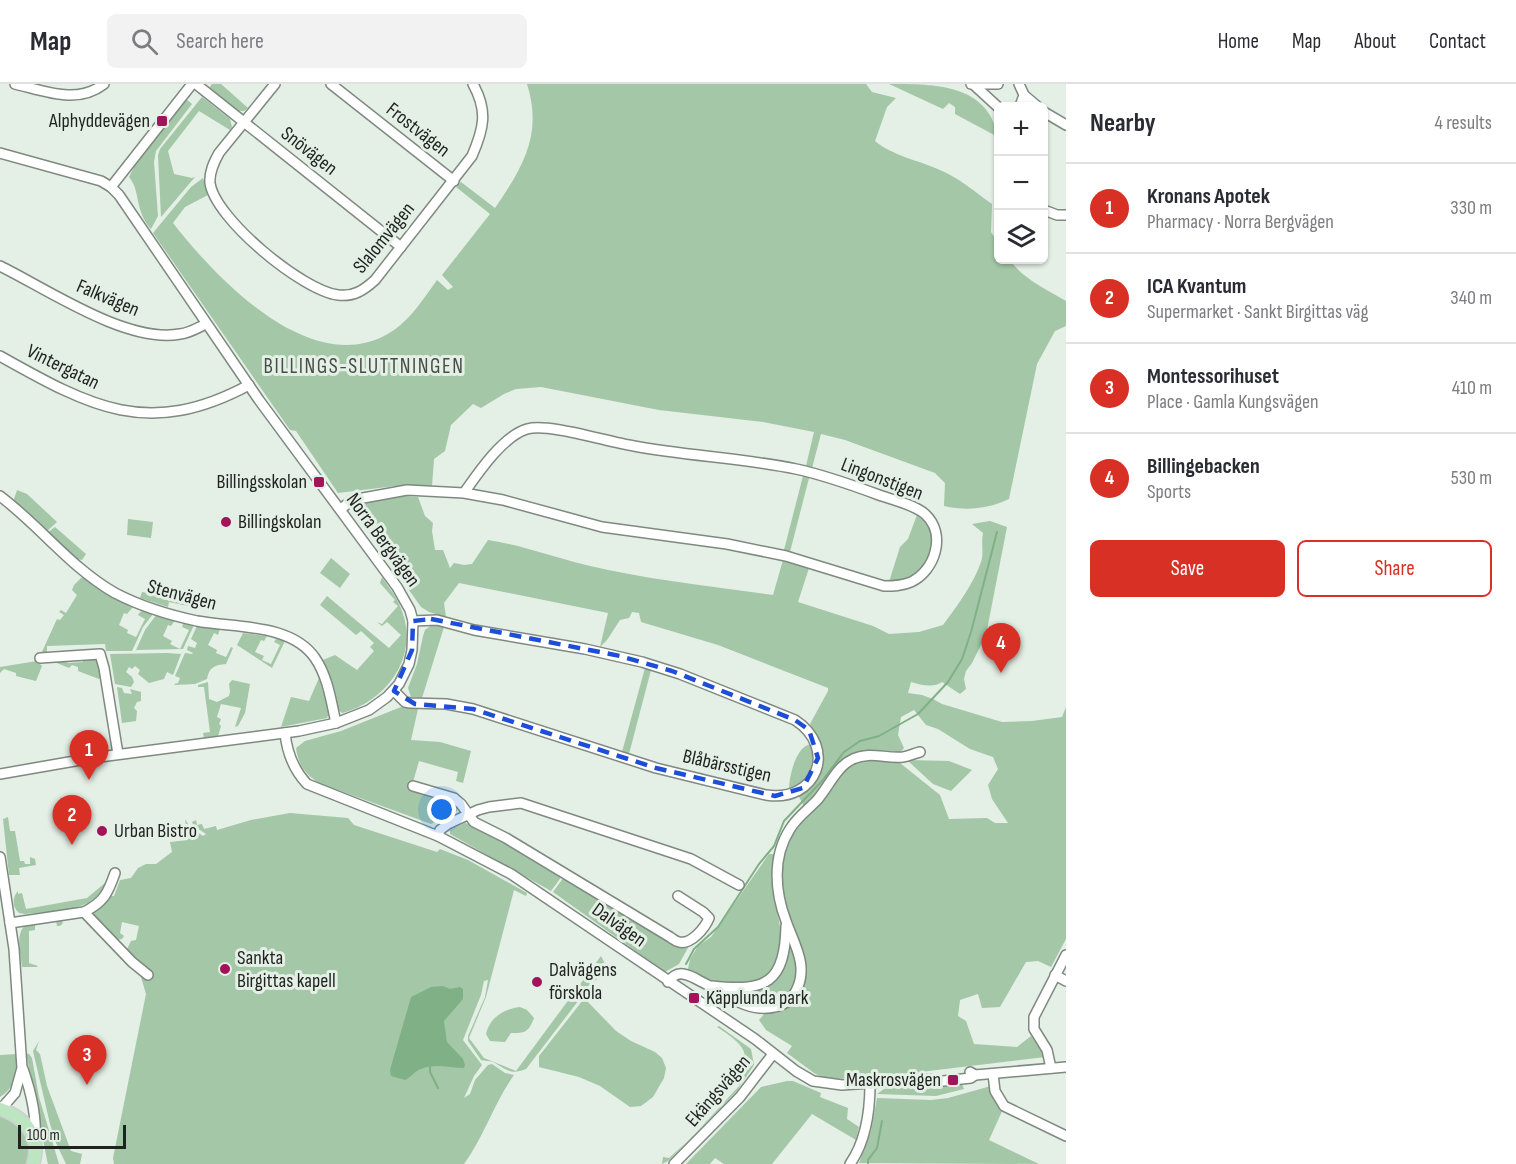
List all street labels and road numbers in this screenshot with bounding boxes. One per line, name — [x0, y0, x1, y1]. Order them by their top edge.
street label: Frostvägen — [381, 98, 455, 162]
street label: Snövägen — [276, 122, 342, 180]
street label: Slalomvägen — [348, 198, 420, 278]
street label: Falkvägen — [73, 274, 143, 322]
street label: Vintergatan — [23, 339, 103, 395]
street label: Lingonstigen — [838, 452, 926, 506]
street label: Norra Bergvägen — [341, 488, 425, 592]
street label: Stenvägen — [145, 574, 219, 616]
street label: Blåbärsstigen — [680, 744, 774, 788]
street label: Dalvägen — [587, 898, 651, 952]
street label: Ekängsvägen — [680, 1050, 756, 1132]

